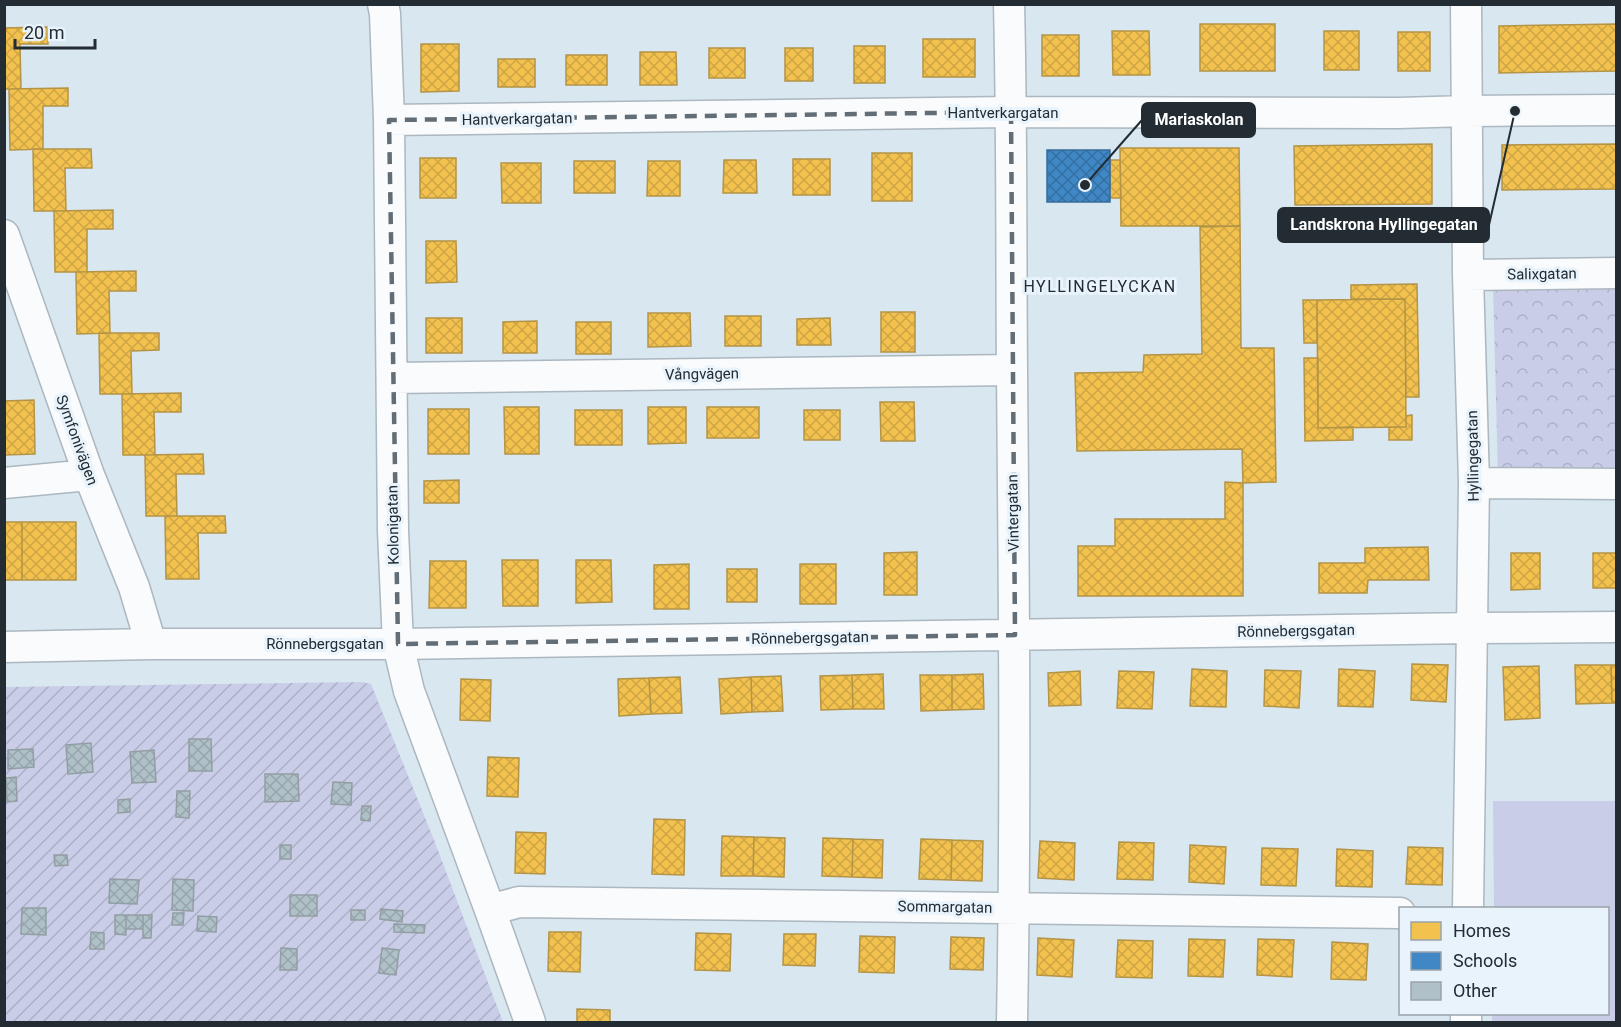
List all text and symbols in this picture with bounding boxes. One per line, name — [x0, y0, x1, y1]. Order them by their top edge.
scale bar — [15, 12, 94, 50]
text: 20 m — [24, 22, 64, 43]
callout: Mariaskolan — [1142, 103, 1255, 137]
street label: Hantverkargatan — [948, 104, 1058, 122]
street label: Hantverkargatan — [461, 109, 573, 129]
text: Mariaskolan — [1155, 110, 1243, 129]
callout: Landskrona Hyllingegatan — [1278, 208, 1489, 242]
text: Landskrona Hyllingegatan — [1290, 215, 1478, 234]
street label: Salixgatan — [1507, 264, 1577, 284]
district label: HYLLINGELYCKAN — [1023, 277, 1177, 296]
street label: Vångvägen — [665, 364, 739, 384]
street label: Symfonivägen — [52, 392, 102, 488]
street label: Hyllingegatan — [1463, 410, 1483, 502]
street label: Vintergatan — [1003, 474, 1023, 552]
street label: Kolonigatan — [383, 485, 403, 565]
street label: Rönnebergsgatan — [1237, 621, 1355, 641]
street label: Rönnebergsgatan — [751, 628, 869, 648]
street label: Rönnebergsgatan — [266, 635, 384, 653]
street label: Sommargatan — [897, 897, 993, 917]
legend — [1399, 907, 1609, 1015]
text: Homes — [1453, 920, 1511, 941]
text: Schools — [1453, 950, 1517, 971]
text: Other — [1453, 980, 1497, 1001]

